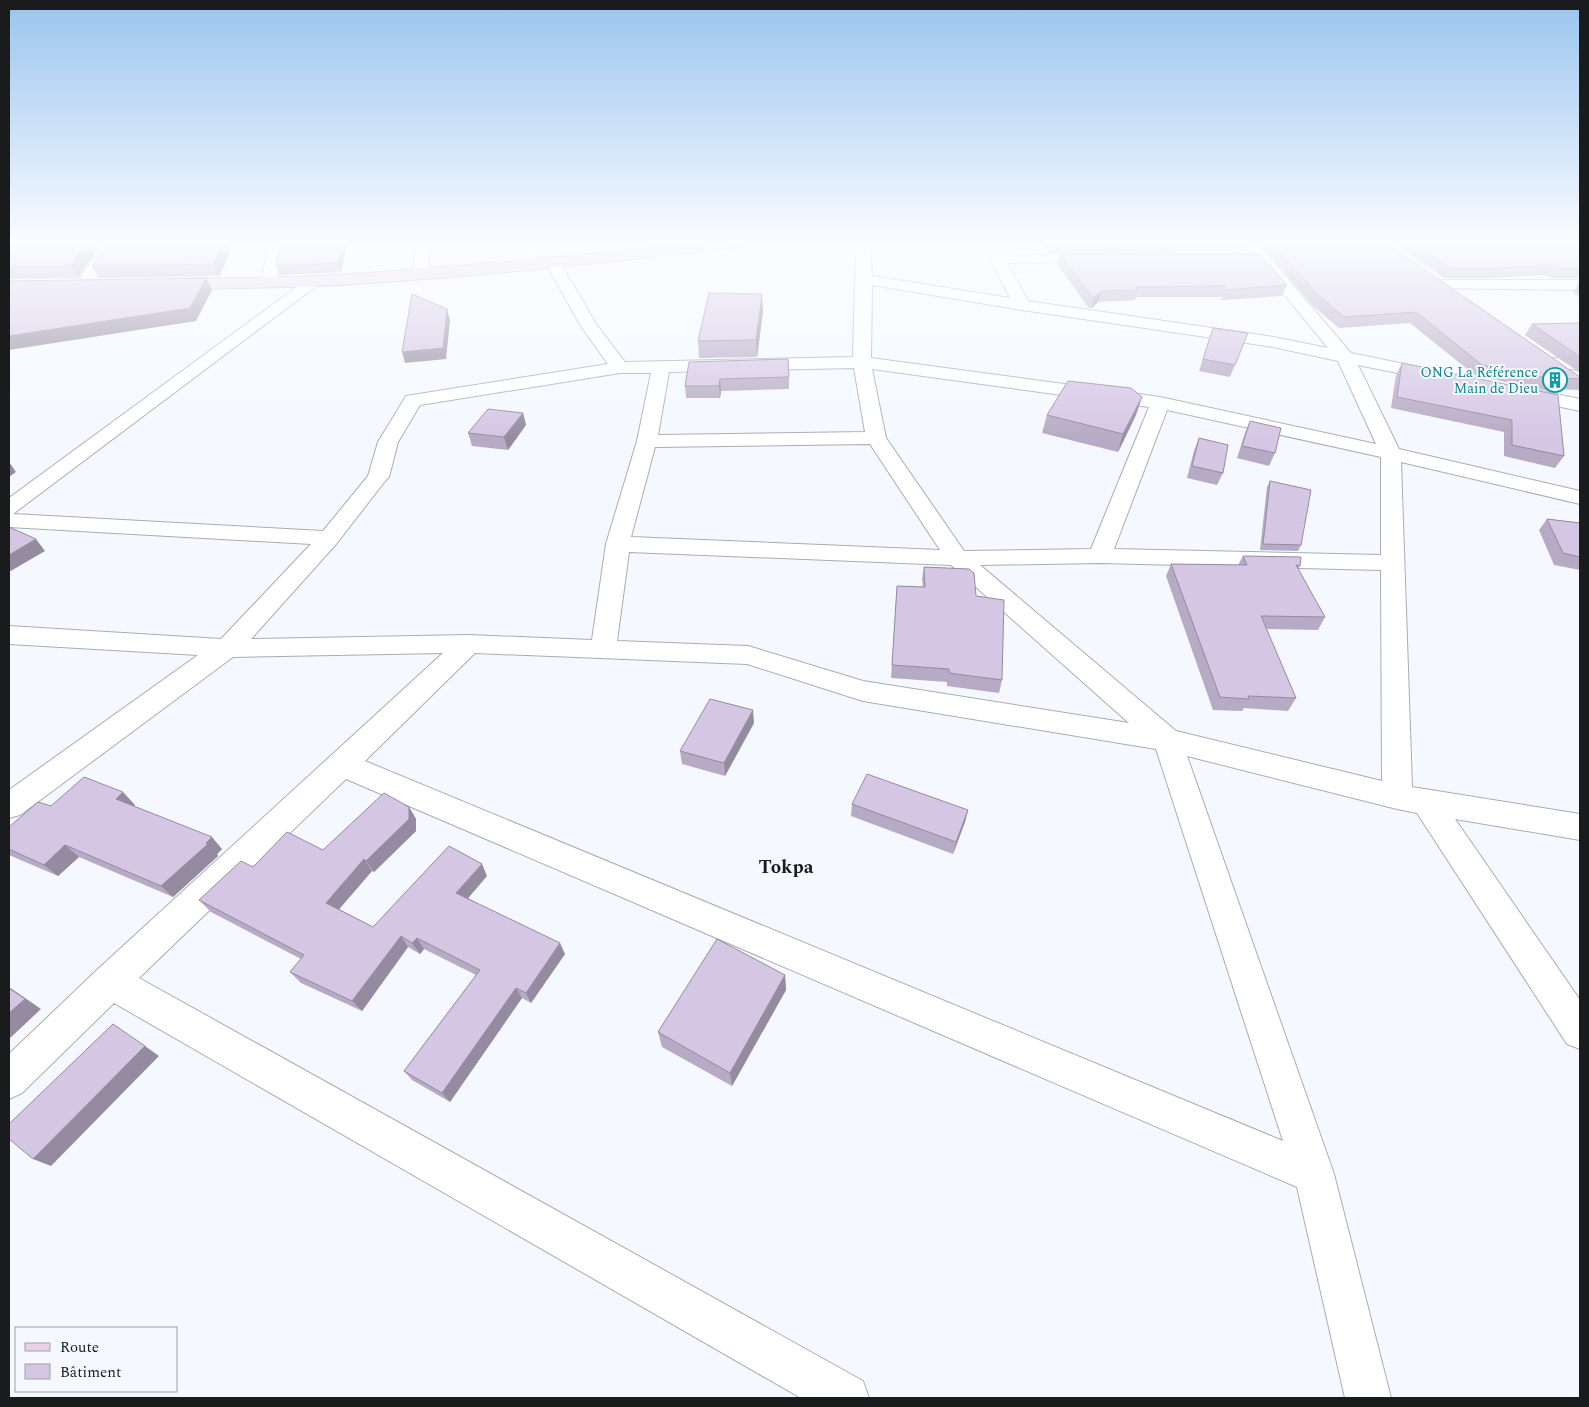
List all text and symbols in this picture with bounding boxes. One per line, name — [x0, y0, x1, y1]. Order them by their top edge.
place label: ONG La Référence Main de Dieu — [1421, 362, 1538, 399]
building icon: ONG La Référence Main de Dieu — [1542, 367, 1568, 393]
district label: Tokpa — [758, 853, 814, 882]
legend — [15, 1327, 178, 1392]
text: Route — [60, 1336, 99, 1359]
text: Bâtiment — [60, 1361, 121, 1384]

